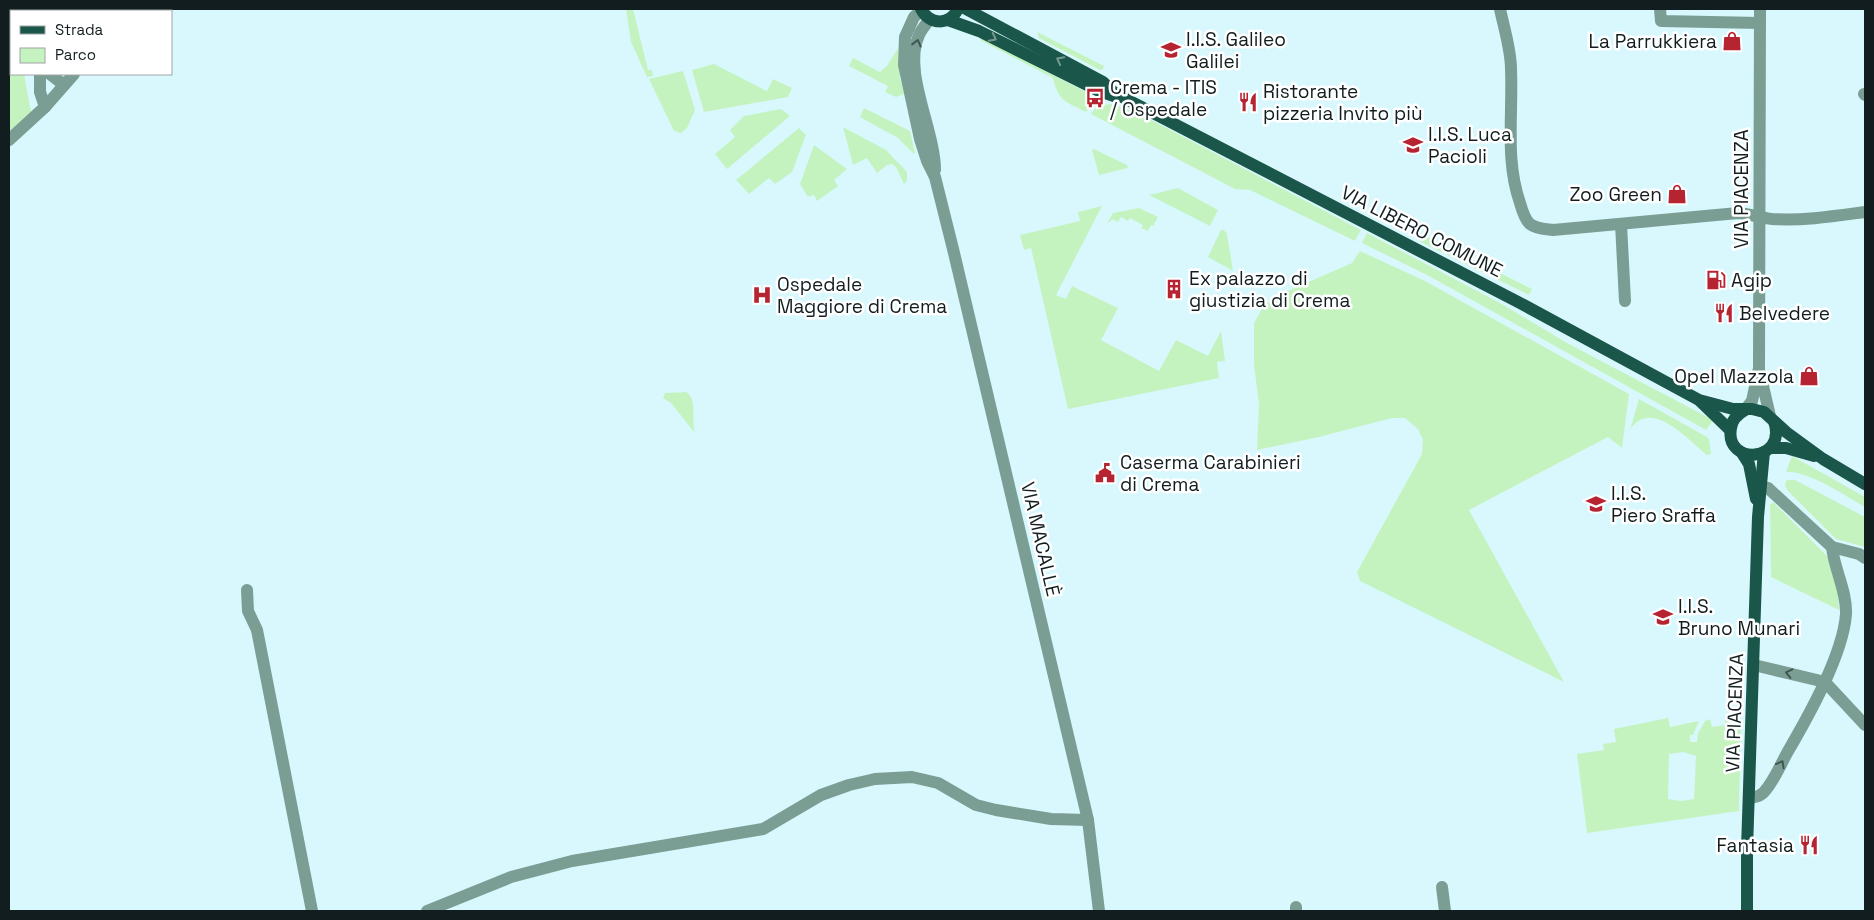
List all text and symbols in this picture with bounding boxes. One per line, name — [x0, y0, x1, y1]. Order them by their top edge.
legend — [10, 10, 172, 75]
text: Strada — [55, 20, 104, 39]
place label: I.I.S. Galileo Galilei — [1186, 27, 1286, 74]
place label: La Parrukkiera — [1589, 29, 1717, 54]
shop icon: La Parrukkiera — [1721, 30, 1743, 52]
one-way arrow — [988, 32, 997, 42]
one-way arrow — [911, 39, 922, 48]
school or university icon: I.I.S. Galileo Galilei — [1160, 39, 1182, 61]
text: Parco — [55, 45, 96, 64]
one-way arrow — [1056, 56, 1065, 66]
place label: Crema - ITIS / Ospedale — [1110, 75, 1217, 122]
place label: Ristorante pizzeria Invito più — [1263, 79, 1423, 126]
bus stop icon: Crema - ITIS / Ospedale — [1084, 87, 1106, 109]
restaurant icon: Ristorante pizzeria Invito più — [1237, 91, 1259, 113]
place label: I.I.S. Luca Pacioli — [1428, 122, 1512, 169]
street label: VIA PIACENZA — [1729, 129, 1754, 249]
school or university icon: I.I.S. Luca Pacioli — [1402, 134, 1424, 156]
street label: VIA LIBERO COMUNE — [1337, 180, 1507, 283]
place label: Zoo Green — [1569, 182, 1662, 207]
shop icon: Zoo Green — [1666, 183, 1688, 205]
place label: Ex palazzo di giustizia di Crema — [1189, 266, 1350, 313]
place label: Agip — [1731, 268, 1772, 293]
fuel station icon: Agip — [1705, 269, 1727, 291]
place label: Ospedale Maggiore di Crema — [777, 272, 947, 319]
building icon: Ex palazzo di giustizia di Crema — [1163, 278, 1185, 300]
hospital icon: Ospedale Maggiore di Crema — [751, 284, 773, 306]
place label: Belvedere — [1739, 301, 1830, 326]
restaurant icon: Belvedere — [1713, 302, 1735, 324]
place label: Opel Mazzola — [1674, 364, 1794, 389]
shop icon: Opel Mazzola — [1798, 365, 1820, 387]
place label: Caserma Carabinieri di Crema — [1120, 450, 1301, 497]
public building icon: Caserma Carabinieri di Crema — [1094, 462, 1116, 484]
street label: VIA MACALLÈ — [1015, 479, 1066, 599]
place label: I.I.S. Piero Sraffa — [1611, 481, 1716, 528]
school or university icon: I.I.S. Piero Sraffa — [1585, 493, 1607, 515]
place label: I.I.S. Bruno Munari — [1678, 594, 1800, 641]
school or university icon: I.I.S. Bruno Munari — [1652, 606, 1674, 628]
street label: VIA PIACENZA — [1720, 653, 1749, 773]
one-way arrow — [1785, 668, 1794, 679]
one-way arrow — [1775, 760, 1785, 769]
place label: Fantasia — [1716, 833, 1794, 858]
restaurant icon: Fantasia — [1798, 834, 1820, 856]

